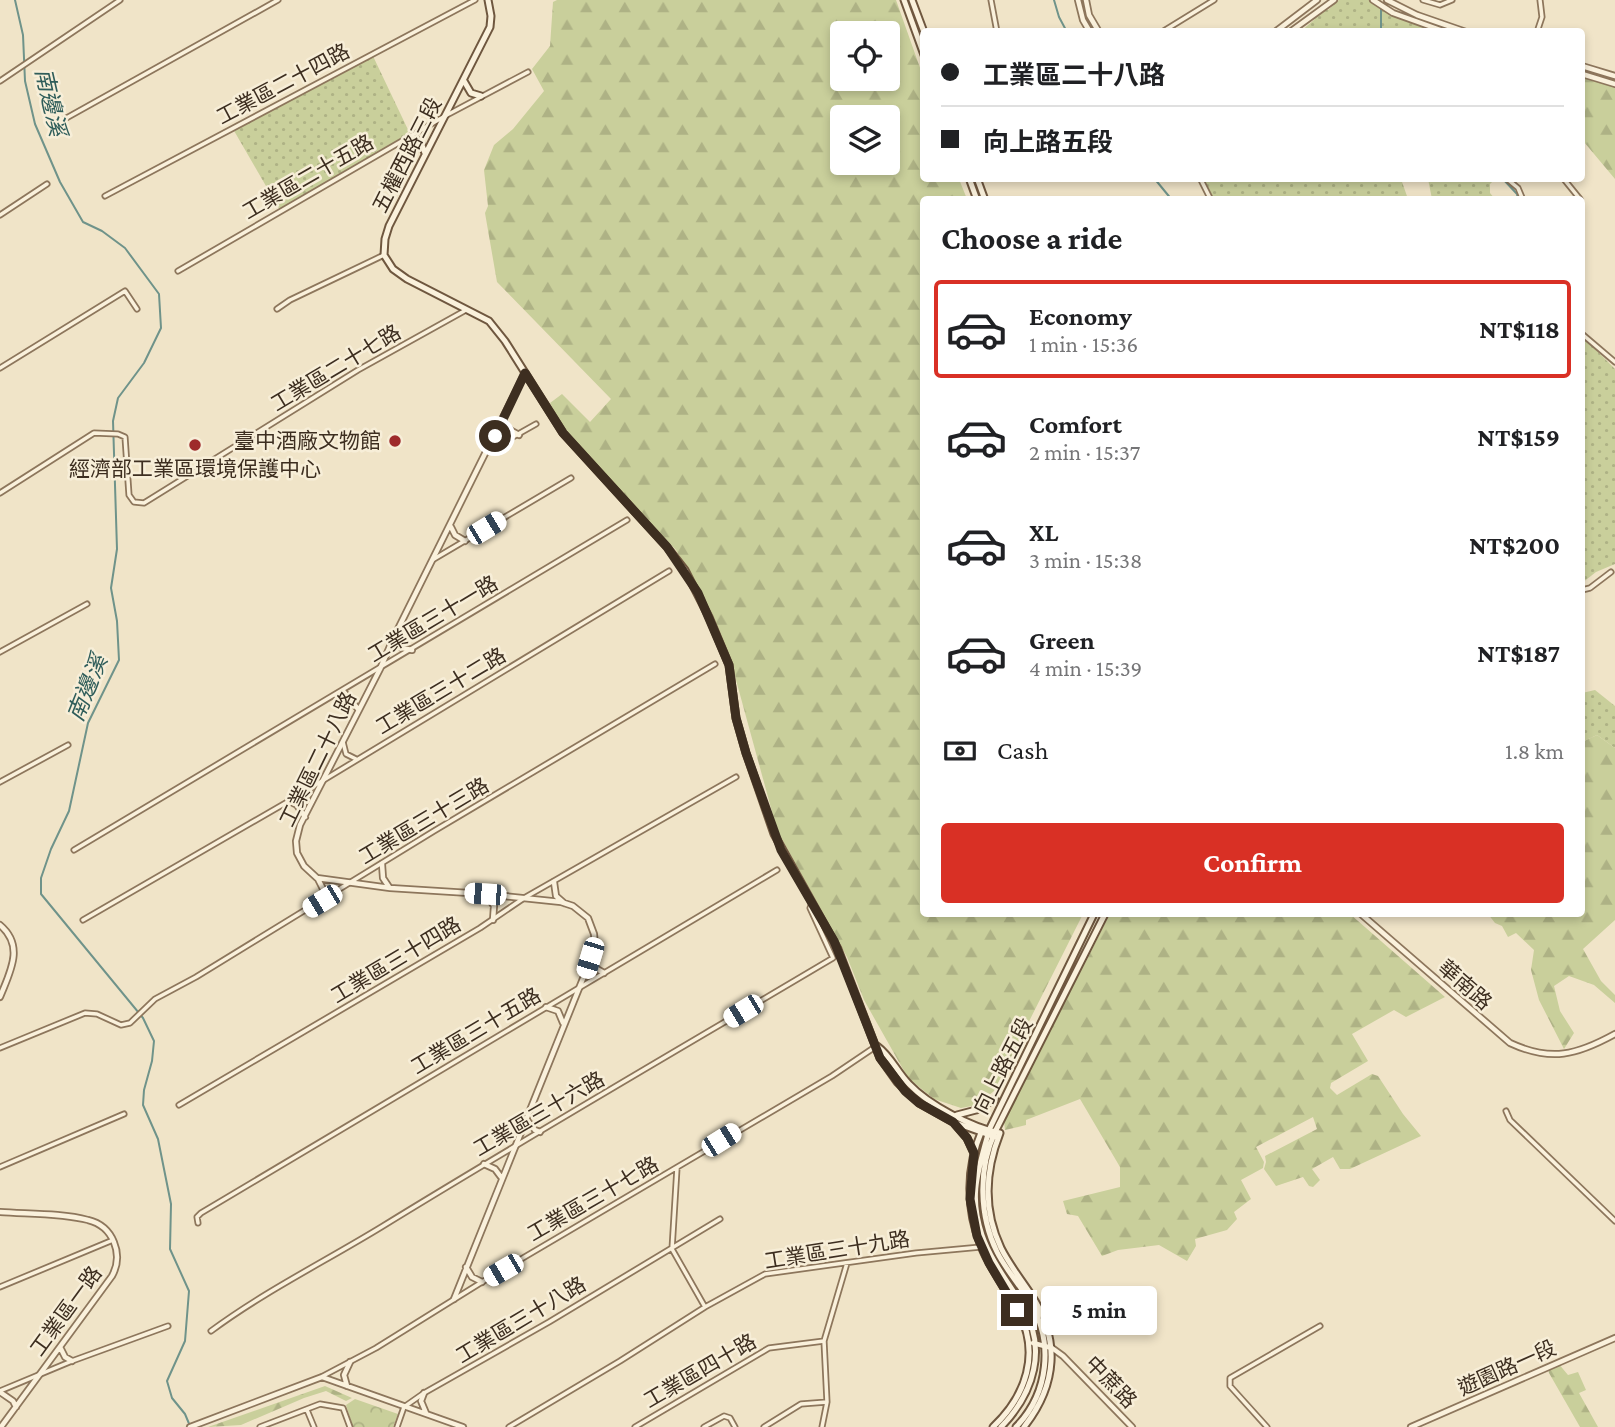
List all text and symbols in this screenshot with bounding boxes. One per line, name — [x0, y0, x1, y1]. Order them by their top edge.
map controls — [830, 21, 900, 175]
button: locate — [830, 21, 900, 91]
street label: 工業區二十四路 — [212, 39, 354, 129]
text: 工業區二十八路 — [983, 61, 1165, 90]
water label: 南邊溪 — [31, 65, 72, 141]
street label: 五權西路三段 — [368, 93, 446, 217]
button: layers — [830, 105, 900, 175]
text: 向上路五段 — [983, 128, 1113, 157]
street label: 工業區二十五路 — [238, 130, 378, 224]
text: Choose a ride — [941, 220, 1122, 256]
icon: car — [945, 298, 1008, 361]
text: Economy — [1029, 302, 1132, 331]
text: NT$118 — [1479, 315, 1560, 344]
street label: 工業區二十七路 — [267, 320, 405, 416]
text: 1 min · 15:36 — [1029, 331, 1138, 357]
icon: car — [945, 406, 1008, 469]
text: Comfort — [1029, 410, 1122, 439]
route start — [479, 420, 511, 452]
text: NT$159 — [1477, 423, 1560, 452]
place label: 臺中酒廠文物館 — [234, 429, 381, 453]
marker: 臺中酒廠文物館 — [387, 433, 403, 449]
marker: 經濟部工業區環境保護中心 — [187, 437, 203, 453]
text: 2 min · 15:37 — [1029, 439, 1140, 465]
place label: 經濟部工業區環境保護中心 — [69, 457, 321, 481]
car — [463, 508, 510, 548]
icon: car — [945, 514, 1008, 577]
text: XL — [1029, 518, 1058, 547]
text: NT$200 — [1469, 531, 1560, 560]
text: 3 min · 15:38 — [1029, 547, 1142, 573]
street label: 工業區三十一路 — [364, 571, 502, 667]
icon: car — [945, 622, 1008, 685]
text: Green — [1029, 626, 1095, 655]
text: NT$187 — [1477, 639, 1560, 668]
street label: 工業區三十二路 — [372, 643, 510, 739]
water label: 南邊溪 — [62, 648, 113, 725]
text: 4 min · 15:39 — [1029, 655, 1142, 681]
street label: 工業區二十八路 — [275, 688, 361, 830]
icon: cash — [941, 732, 979, 770]
text: Cash — [997, 736, 1048, 765]
text: 1.8 km — [1505, 738, 1564, 764]
street label: 工業區三十三路 — [355, 773, 493, 869]
button: Confirm — [941, 823, 1564, 903]
car — [299, 881, 346, 921]
car — [464, 882, 507, 906]
street label: 工業區三十四路 — [327, 912, 465, 1008]
car — [574, 935, 607, 981]
street label: 華南路 — [1433, 955, 1497, 1015]
street label: 工業區三十五路 — [407, 983, 545, 1079]
car — [720, 991, 767, 1031]
street label: 向上路五段 — [968, 1014, 1038, 1118]
street label: 工業區三十六路 — [469, 1067, 609, 1161]
car — [698, 1120, 745, 1160]
street label: 工業區三十七路 — [523, 1152, 663, 1246]
street label: 工業區三十九路 — [763, 1227, 911, 1273]
car — [480, 1250, 527, 1290]
street label: 工業區一路 — [25, 1261, 107, 1361]
street label: 工業區三十八路 — [452, 1272, 590, 1368]
callout: 5 min — [1042, 1286, 1157, 1334]
route end — [1001, 1294, 1033, 1326]
text: 5 min — [1071, 1297, 1127, 1323]
street label: 工業區四十路 — [639, 1329, 761, 1413]
street label: 遊園路一段 — [1454, 1336, 1560, 1400]
street label: 中蔗路 — [1080, 1351, 1142, 1413]

